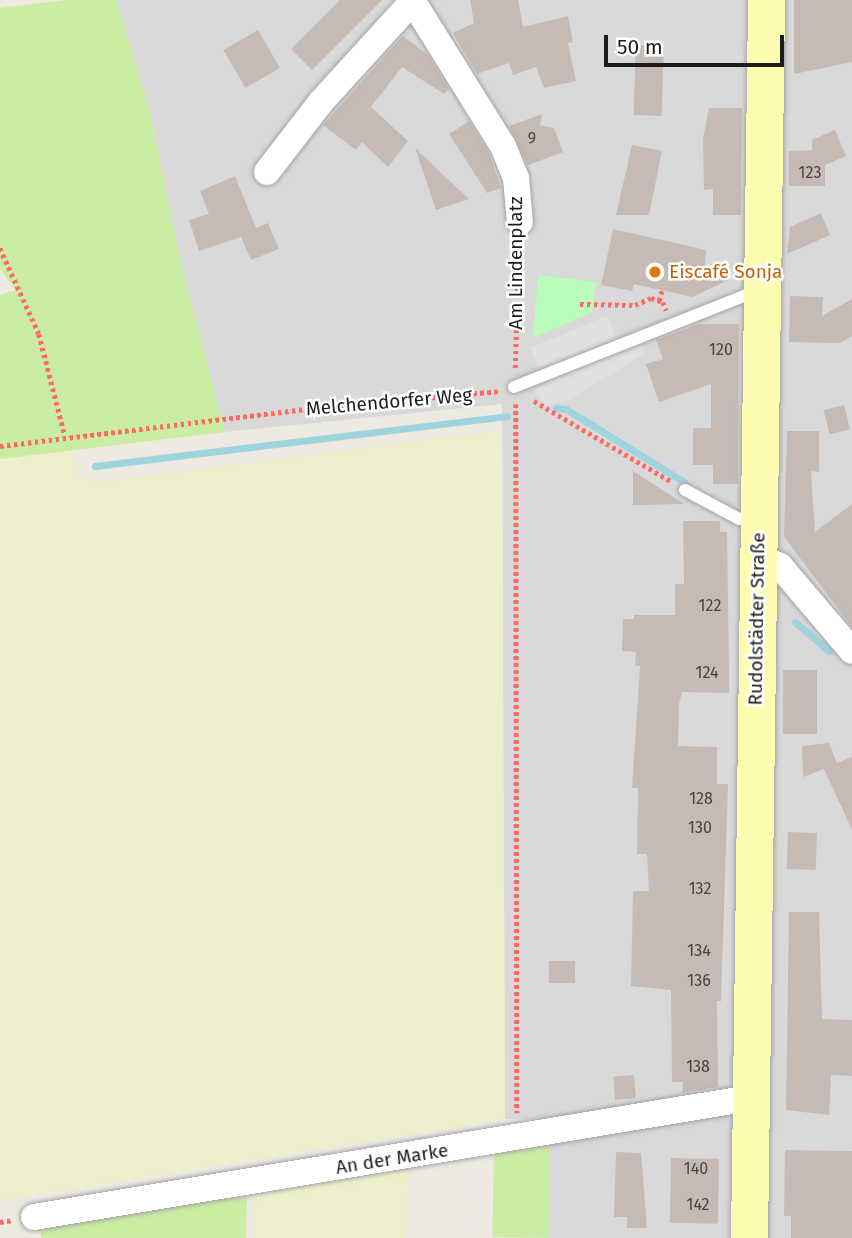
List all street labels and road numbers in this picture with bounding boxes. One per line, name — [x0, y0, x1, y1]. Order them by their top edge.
street label: Am Lindenplatz — [505, 196, 527, 330]
street label: Melchendorfer Weg — [305, 383, 473, 421]
street label: Rudolstädter Straße — [744, 532, 770, 706]
street label: An der Marke — [334, 1139, 450, 1179]

